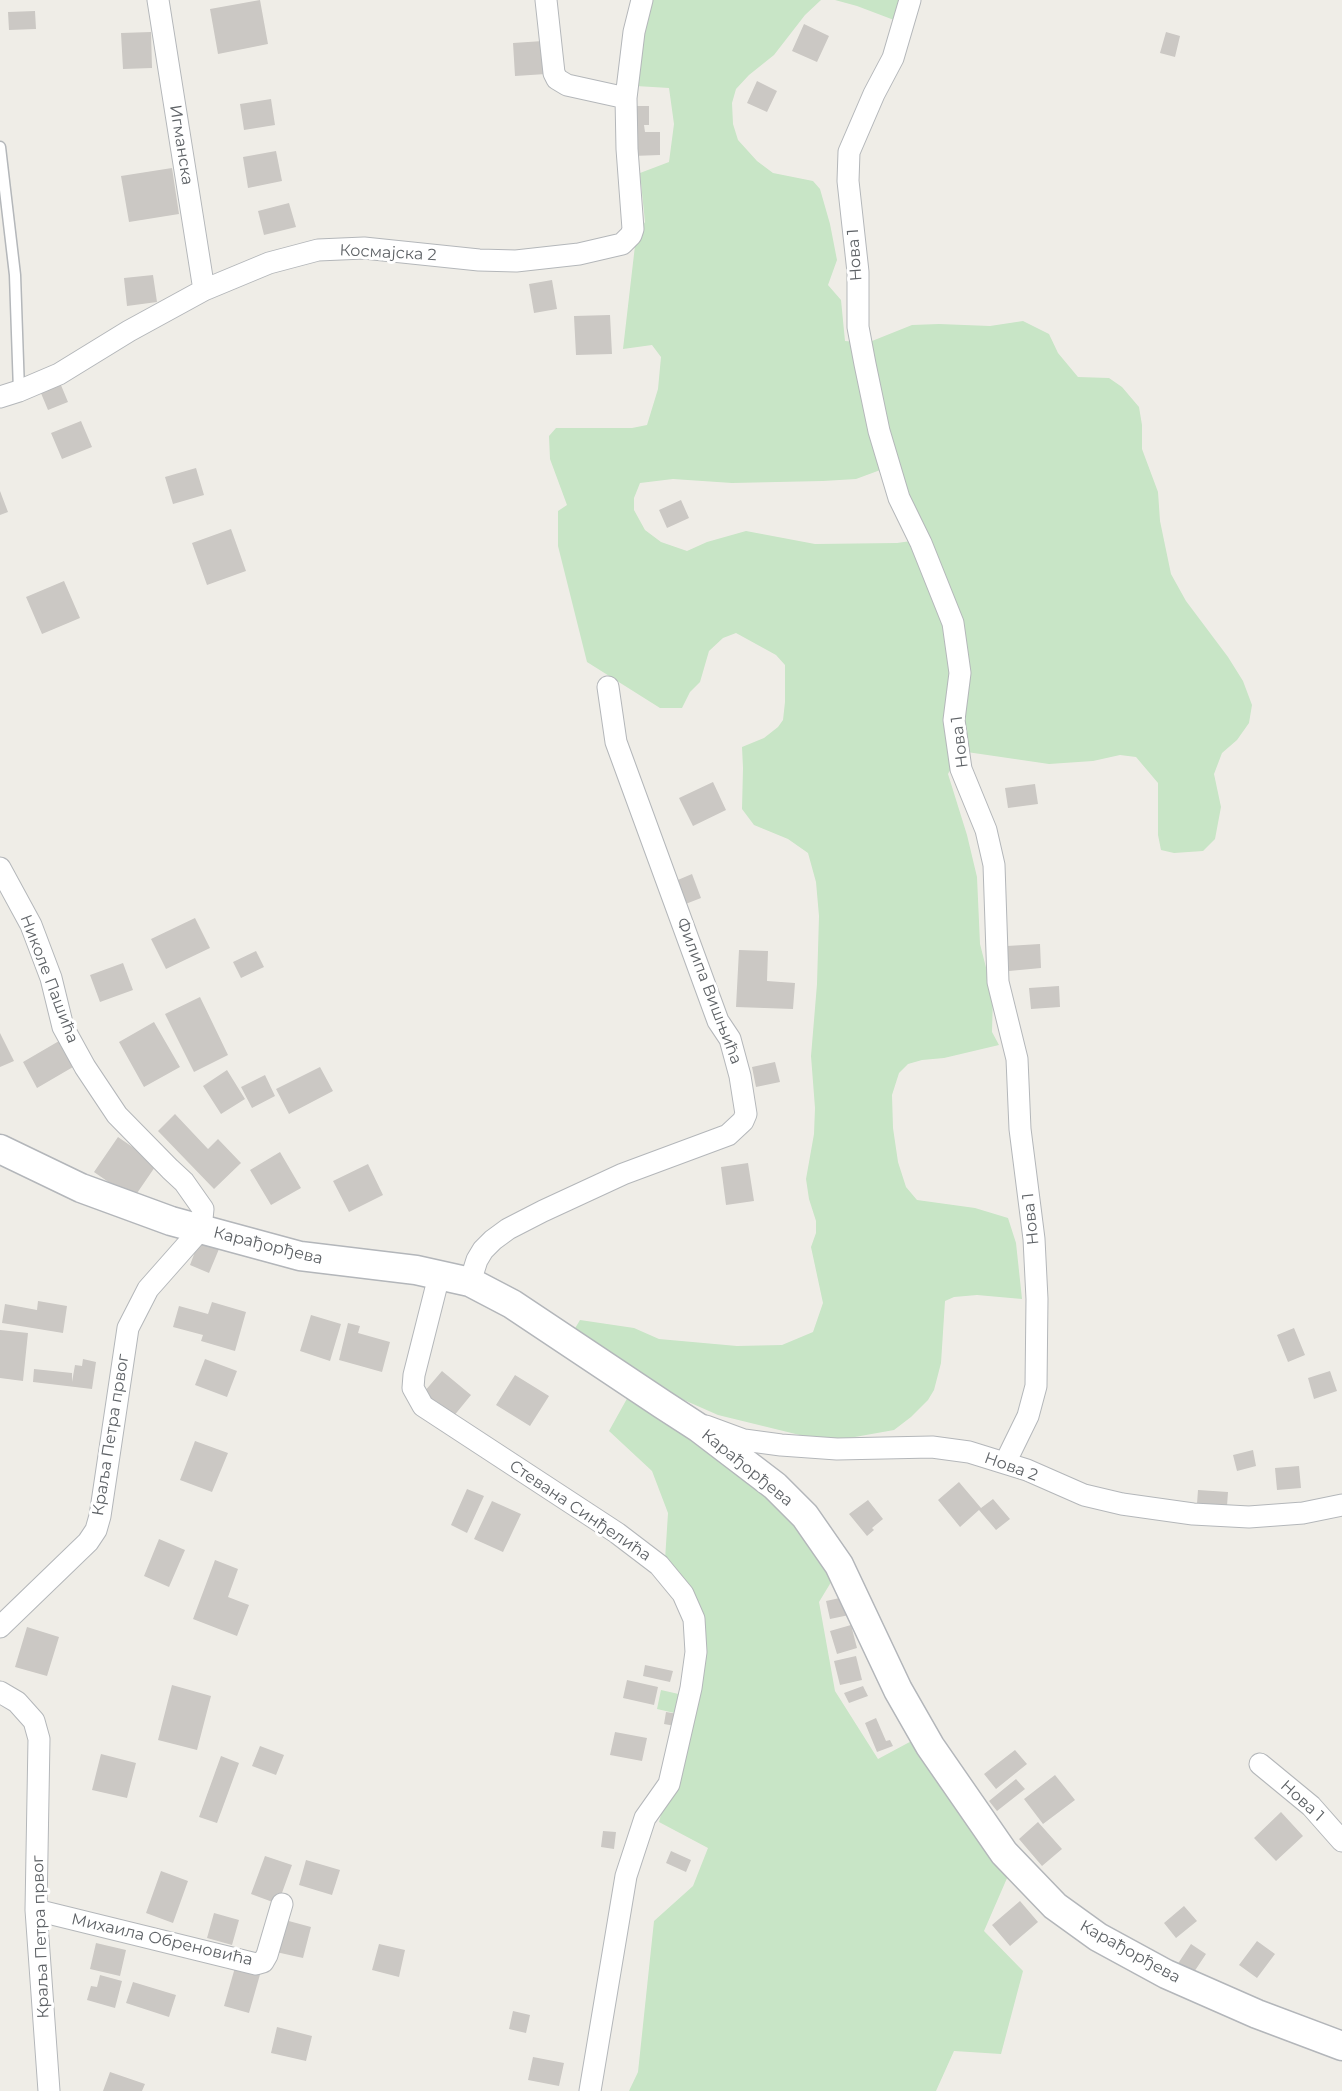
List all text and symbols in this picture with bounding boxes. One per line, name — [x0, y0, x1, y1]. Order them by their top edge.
street label: Игманска — [165, 103, 197, 187]
street label: Нова 1 — [844, 228, 866, 282]
street label: Космајска 2 — [339, 241, 437, 265]
street label: Нова 1 — [947, 715, 973, 769]
street label: Николе Пашића — [16, 912, 82, 1046]
street label: Филипа Вишњића — [672, 915, 746, 1067]
street label: Нова 1 — [1019, 1192, 1043, 1246]
street label: Карађорђева — [211, 1223, 325, 1269]
street label: Краља Петра првог — [89, 1353, 133, 1517]
street label: Карађорђева — [697, 1425, 797, 1511]
street label: Нова 2 — [982, 1448, 1040, 1486]
street label: Стевана Синђелића — [506, 1456, 654, 1566]
street label: Нова 1 — [1276, 1776, 1328, 1826]
street label: Краља Петра првог — [29, 1855, 53, 2019]
street label: Михаила Обреновића — [70, 1910, 254, 1970]
street label: Карађорђева — [1076, 1916, 1184, 1988]

